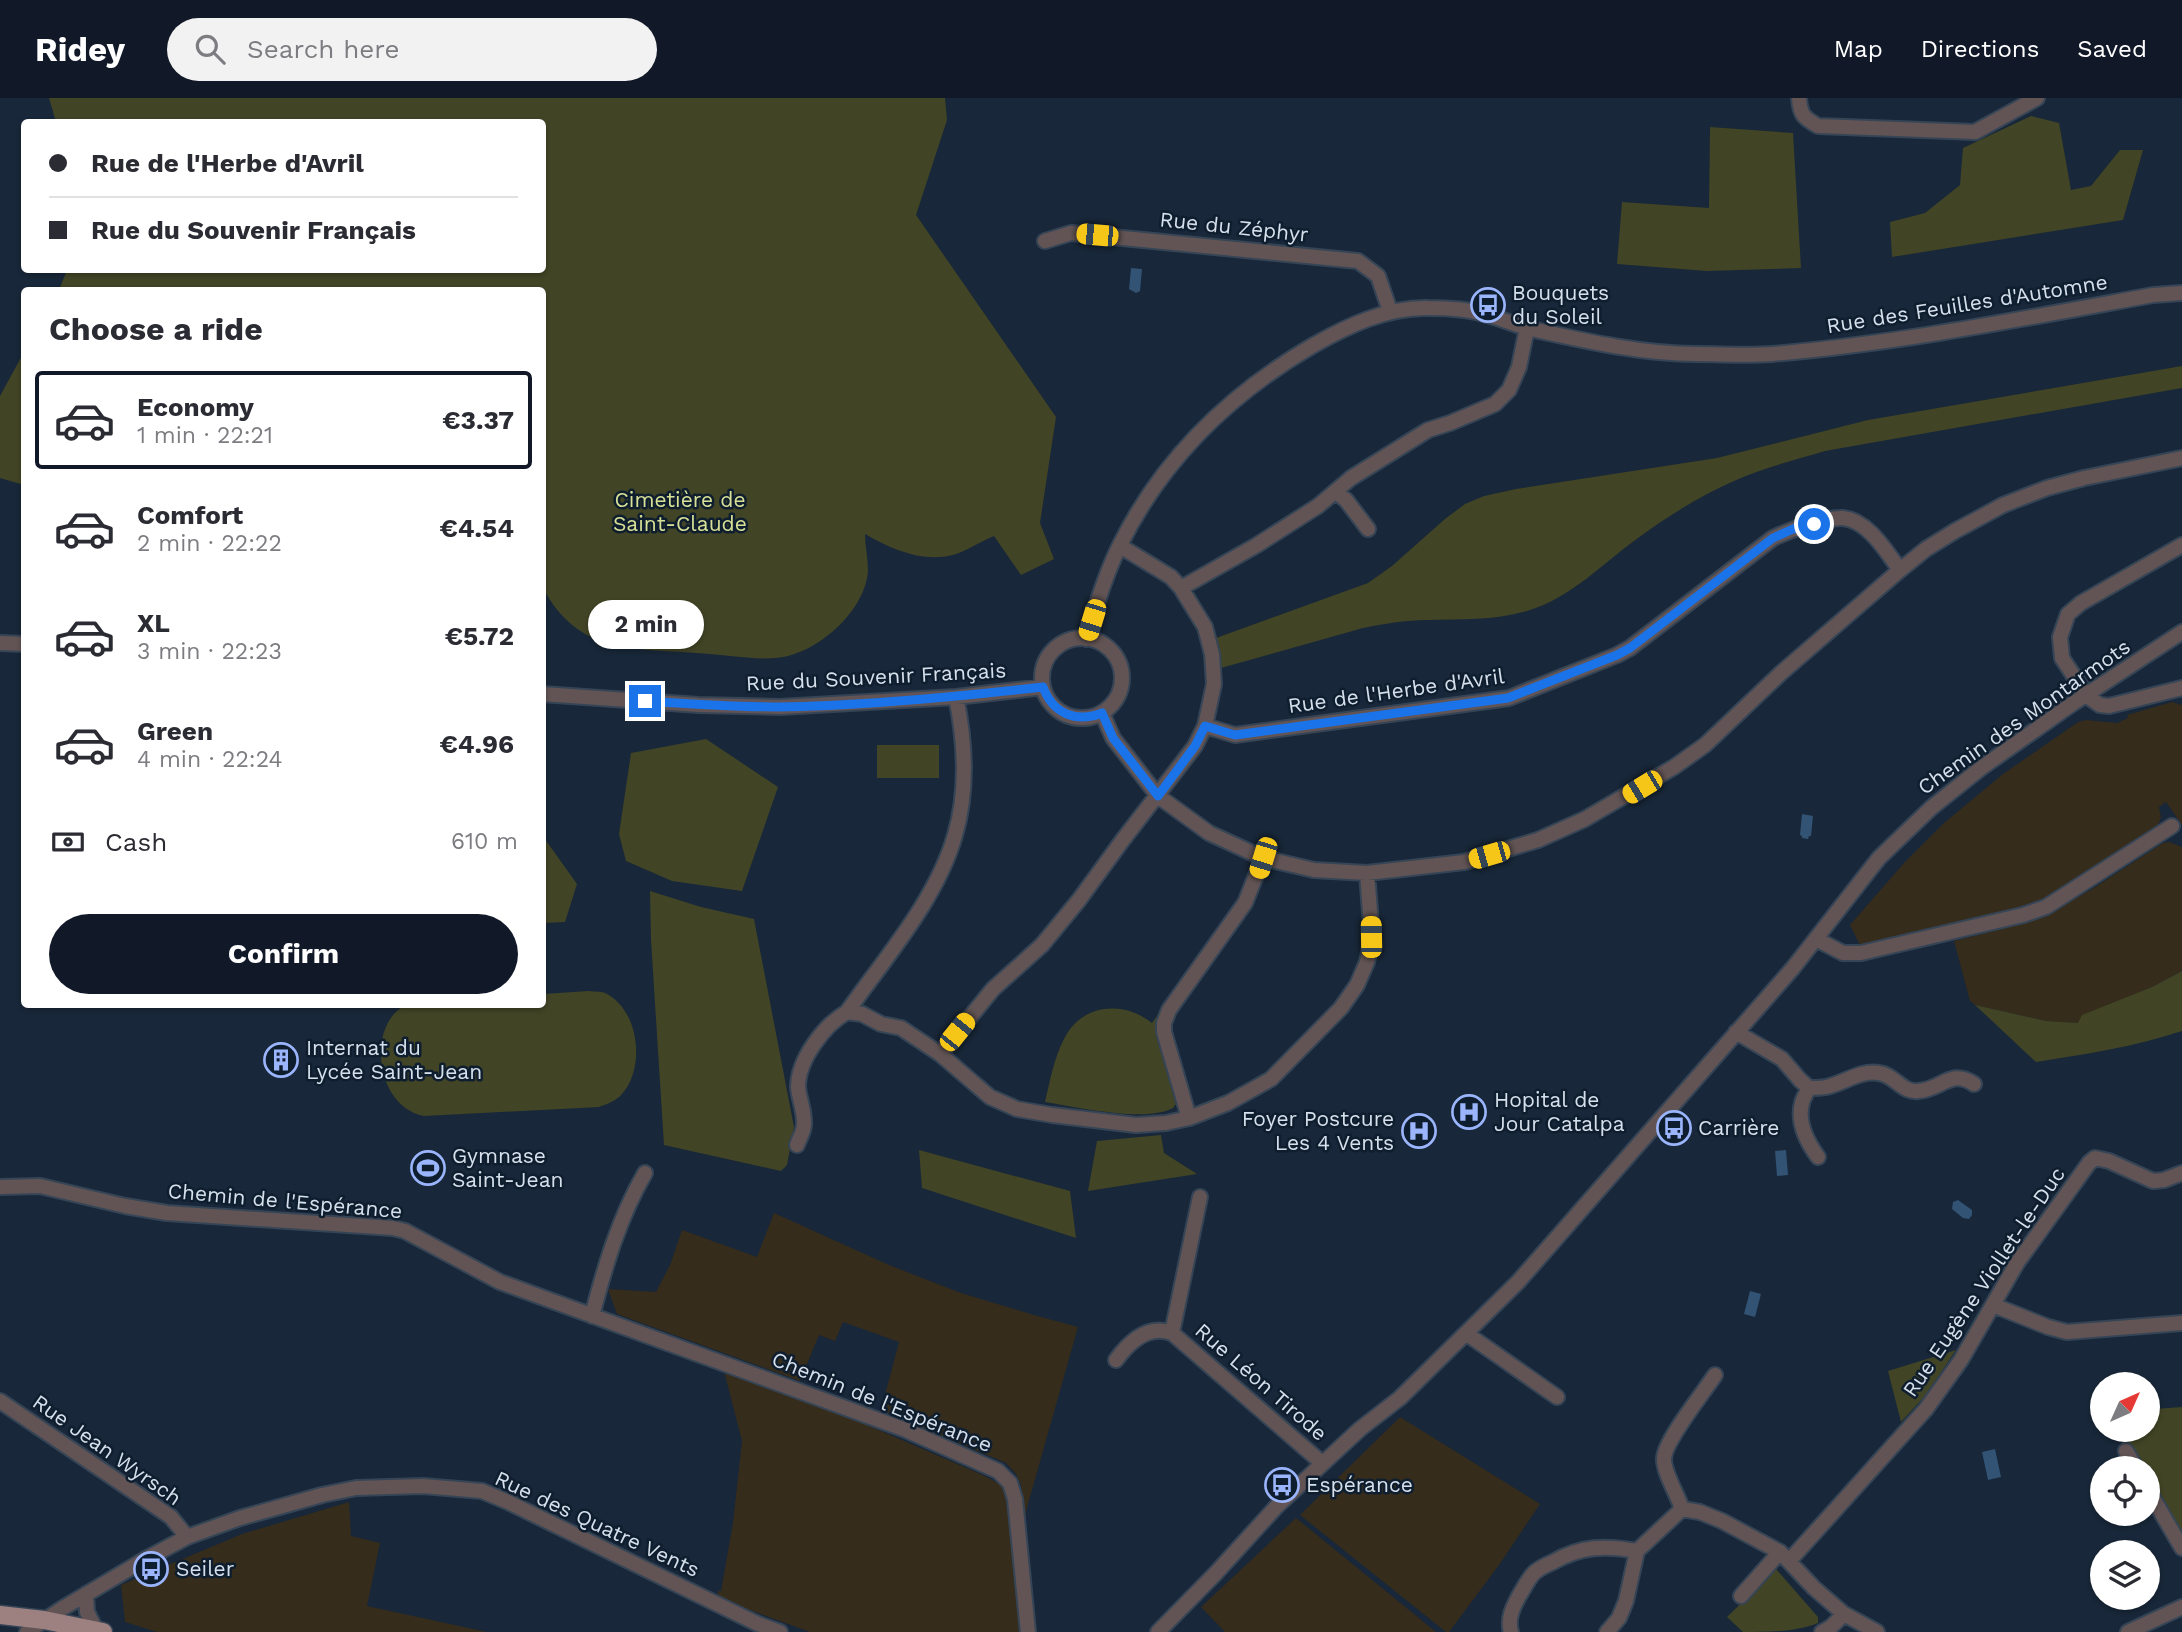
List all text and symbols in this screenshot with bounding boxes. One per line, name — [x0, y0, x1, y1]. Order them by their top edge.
search box — [167, 18, 657, 81]
text: Ridey — [35, 30, 125, 69]
icon: search — [191, 30, 229, 68]
text: Search here — [247, 34, 399, 64]
text: Map — [1834, 35, 1883, 63]
text: Directions — [1921, 35, 2039, 63]
text: Saved — [2077, 35, 2147, 63]
text: Rue de l'Herbe d'Avril — [91, 148, 364, 178]
street label: Rue du Zéphyr — [1158, 206, 1310, 247]
text: Rue du Souvenir Français — [91, 215, 416, 245]
car — [1076, 223, 1119, 247]
street label: Rue des Feuilles d'Automne — [1825, 269, 2109, 338]
place label: Bouquets du Soleil — [1512, 280, 1609, 329]
bus stop icon: Bouquets du Soleil — [1469, 286, 1507, 324]
text: Choose a ride — [49, 310, 263, 348]
icon: car — [53, 389, 116, 452]
text: Economy — [137, 392, 254, 422]
text: €3.37 — [442, 405, 514, 435]
text: 1 min · 22:21 — [137, 422, 273, 449]
park label: Cimetière de Saint-Claude — [613, 487, 747, 536]
icon: car — [53, 497, 116, 560]
text: Comfort — [137, 500, 243, 530]
route start — [1798, 508, 1830, 540]
text: €4.54 — [440, 513, 514, 543]
text: 2 min · 22:22 — [137, 530, 282, 557]
car — [1076, 597, 1109, 643]
callout: 2 min — [587, 600, 703, 648]
icon: car — [53, 605, 116, 668]
text: XL — [137, 608, 170, 638]
text: 2 min — [615, 611, 677, 638]
text: €5.72 — [445, 621, 514, 651]
street label: Chemin des Montarmots — [1913, 634, 2135, 800]
text: 3 min · 22:23 — [137, 638, 282, 665]
street label: Rue du Souvenir Français — [745, 657, 1007, 696]
street label: Rue de l'Herbe d'Avril — [1286, 663, 1506, 718]
route end — [629, 685, 661, 717]
icon: car — [53, 713, 116, 776]
text: Green — [137, 716, 213, 746]
text: €4.96 — [439, 729, 514, 759]
text: 4 min · 22:24 — [137, 746, 282, 773]
car — [1619, 767, 1666, 807]
icon: cash — [49, 823, 87, 861]
text: Cash — [105, 827, 167, 857]
text: 610 m — [451, 828, 518, 855]
car — [1247, 835, 1280, 881]
car — [1466, 839, 1513, 871]
button: Confirm — [49, 914, 518, 994]
car — [1361, 916, 1382, 958]
car — [936, 1009, 979, 1055]
place label: Internat du Lycée Saint-Jean — [306, 1035, 482, 1084]
building icon: Internat du Lycée Saint-Jean — [262, 1041, 300, 1079]
place label: Hopital de Jour Catalpa — [1494, 1087, 1625, 1136]
hospital icon: Hopital de Jour Catalpa — [1450, 1093, 1488, 1131]
place label: Foyer Postcure Les 4 Vents — [1242, 1106, 1394, 1155]
bus stop icon: Carrière — [1655, 1109, 1693, 1147]
hospital icon: Foyer Postcure Les 4 Vents — [1400, 1112, 1438, 1150]
place label: Carrière — [1698, 1115, 1779, 1140]
place label: Gymnase Saint-Jean — [452, 1143, 564, 1192]
sports icon: Gymnase Saint-Jean — [409, 1149, 447, 1187]
street label: Rue Eugène Viollet-le-Duc — [1897, 1162, 2070, 1401]
street label: Chemin de l'Espérance — [167, 1178, 403, 1223]
street label: Rue Léon Tirode — [1190, 1318, 1332, 1446]
street label: Chemin de l'Espérance — [768, 1346, 996, 1457]
north arrow — [2090, 1372, 2160, 1442]
map controls — [2090, 1372, 2160, 1610]
street label: Rue Jean Wyrsch — [28, 1389, 186, 1510]
button: locate — [2090, 1456, 2160, 1526]
street label: Rue des Quatre Vents — [491, 1465, 703, 1582]
bus stop icon: Espérance — [1263, 1466, 1301, 1504]
place label: Espérance — [1306, 1472, 1413, 1497]
button: layers — [2090, 1540, 2160, 1610]
bus stop icon: Seiler — [132, 1550, 170, 1588]
place label: Seiler — [176, 1556, 235, 1581]

